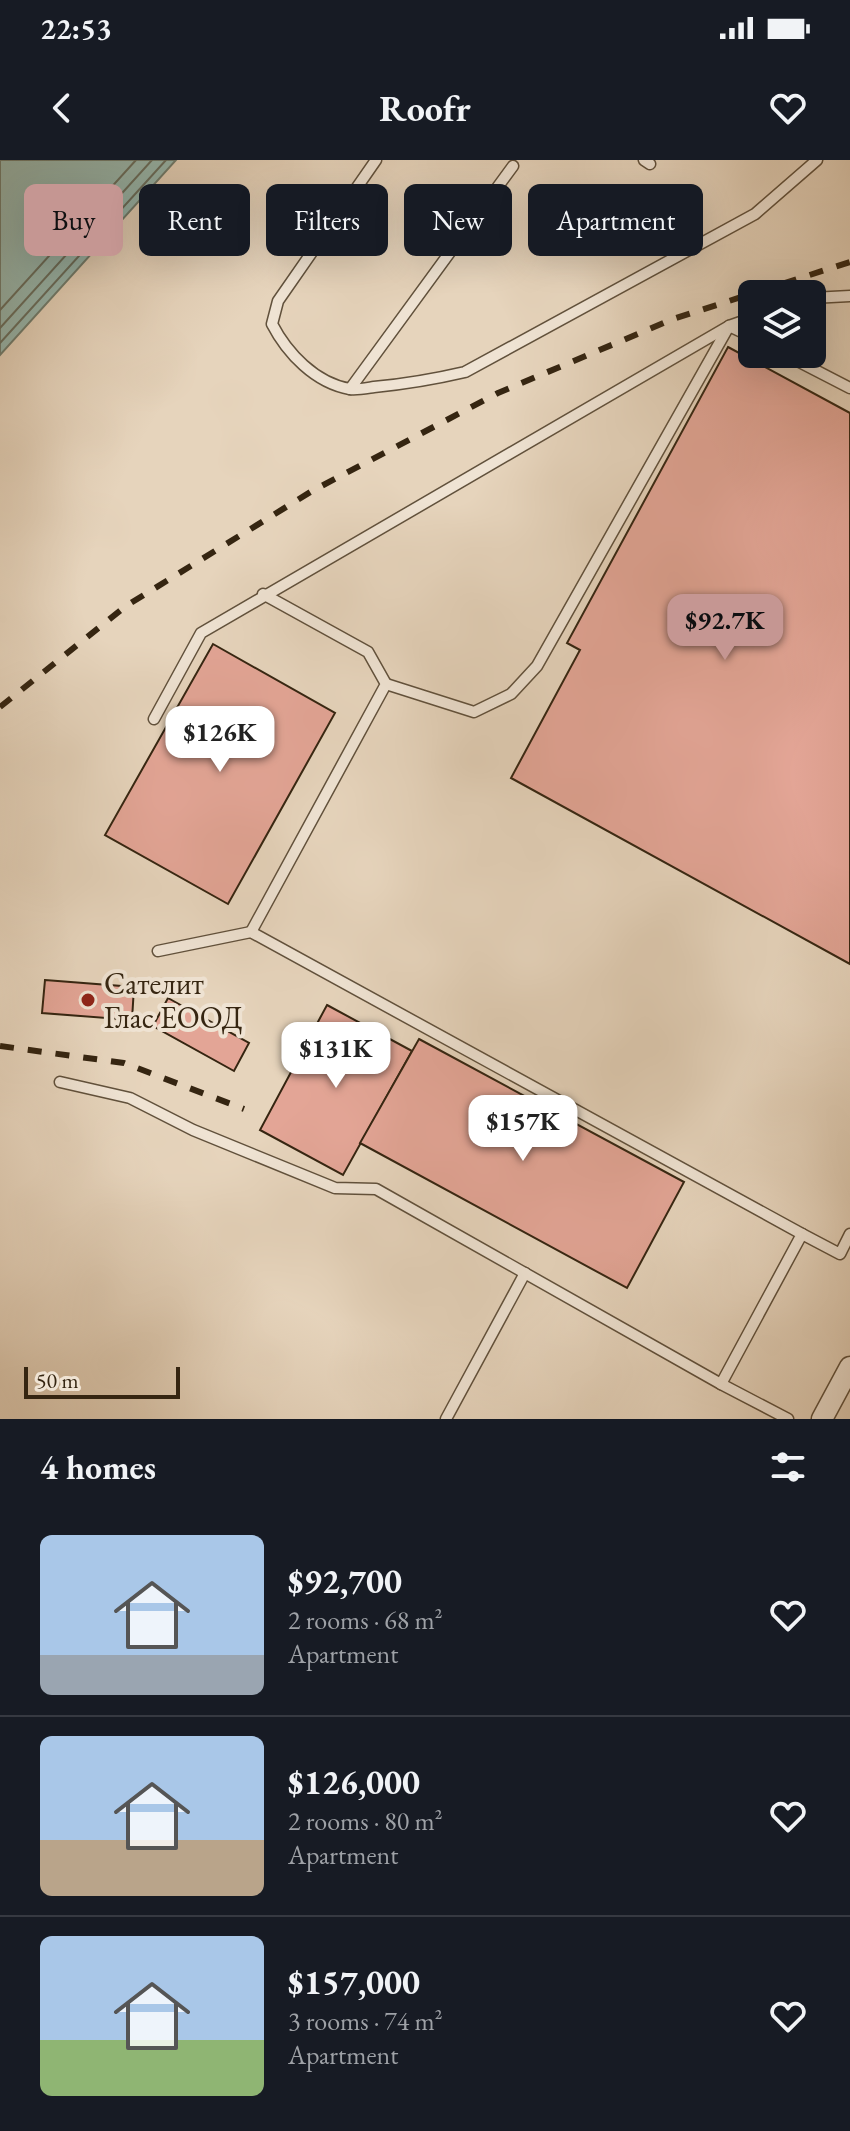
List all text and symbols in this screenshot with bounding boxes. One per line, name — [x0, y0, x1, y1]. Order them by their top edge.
text: 22:53 — [40, 9, 112, 48]
text: Roofr — [379, 85, 471, 132]
icon: back — [40, 86, 84, 130]
icon: heart — [766, 86, 810, 130]
chip: Buy — [24, 184, 123, 256]
chip: Rent — [139, 184, 250, 256]
chip: Filters — [266, 184, 388, 256]
chip: New — [404, 184, 512, 256]
chip: Apartment — [528, 184, 703, 256]
map controls — [738, 280, 826, 368]
button: layers — [738, 280, 826, 368]
pin: $92.7K — [660, 594, 790, 662]
text: $92.7K — [685, 603, 765, 637]
pin: $126K — [164, 706, 276, 774]
text: $126K — [183, 715, 257, 749]
place label: Сателит Глас ЕООД — [104, 964, 243, 1037]
marker: Сателит Глас ЕООД — [79, 991, 97, 1009]
pin: $131K — [280, 1022, 392, 1090]
text: $131K — [299, 1031, 373, 1065]
pin: $157K — [467, 1095, 579, 1163]
text: $157K — [486, 1104, 560, 1138]
scale bar — [24, 1363, 180, 1399]
text: 50 m — [36, 1366, 79, 1395]
text: 4 homes — [40, 1445, 156, 1489]
icon: filters — [766, 1445, 810, 1489]
text: $92,700 — [288, 1559, 402, 1603]
icon: home — [104, 1567, 200, 1663]
icon: heart — [766, 1593, 810, 1637]
text: 2 rooms · 68 m² — [288, 1603, 443, 1637]
text: Apartment — [288, 1637, 398, 1671]
text: $126,000 — [288, 1760, 420, 1804]
icon: home — [104, 1768, 200, 1864]
icon: heart — [766, 1794, 810, 1838]
text: 2 rooms · 80 m² — [288, 1804, 443, 1838]
text: Apartment — [288, 1838, 398, 1872]
text: $157,000 — [288, 1960, 420, 2004]
icon: home — [104, 1968, 200, 2064]
icon: heart — [766, 1994, 810, 2038]
text: 3 rooms · 74 m² — [288, 2004, 443, 2038]
text: Apartment — [288, 2038, 398, 2072]

